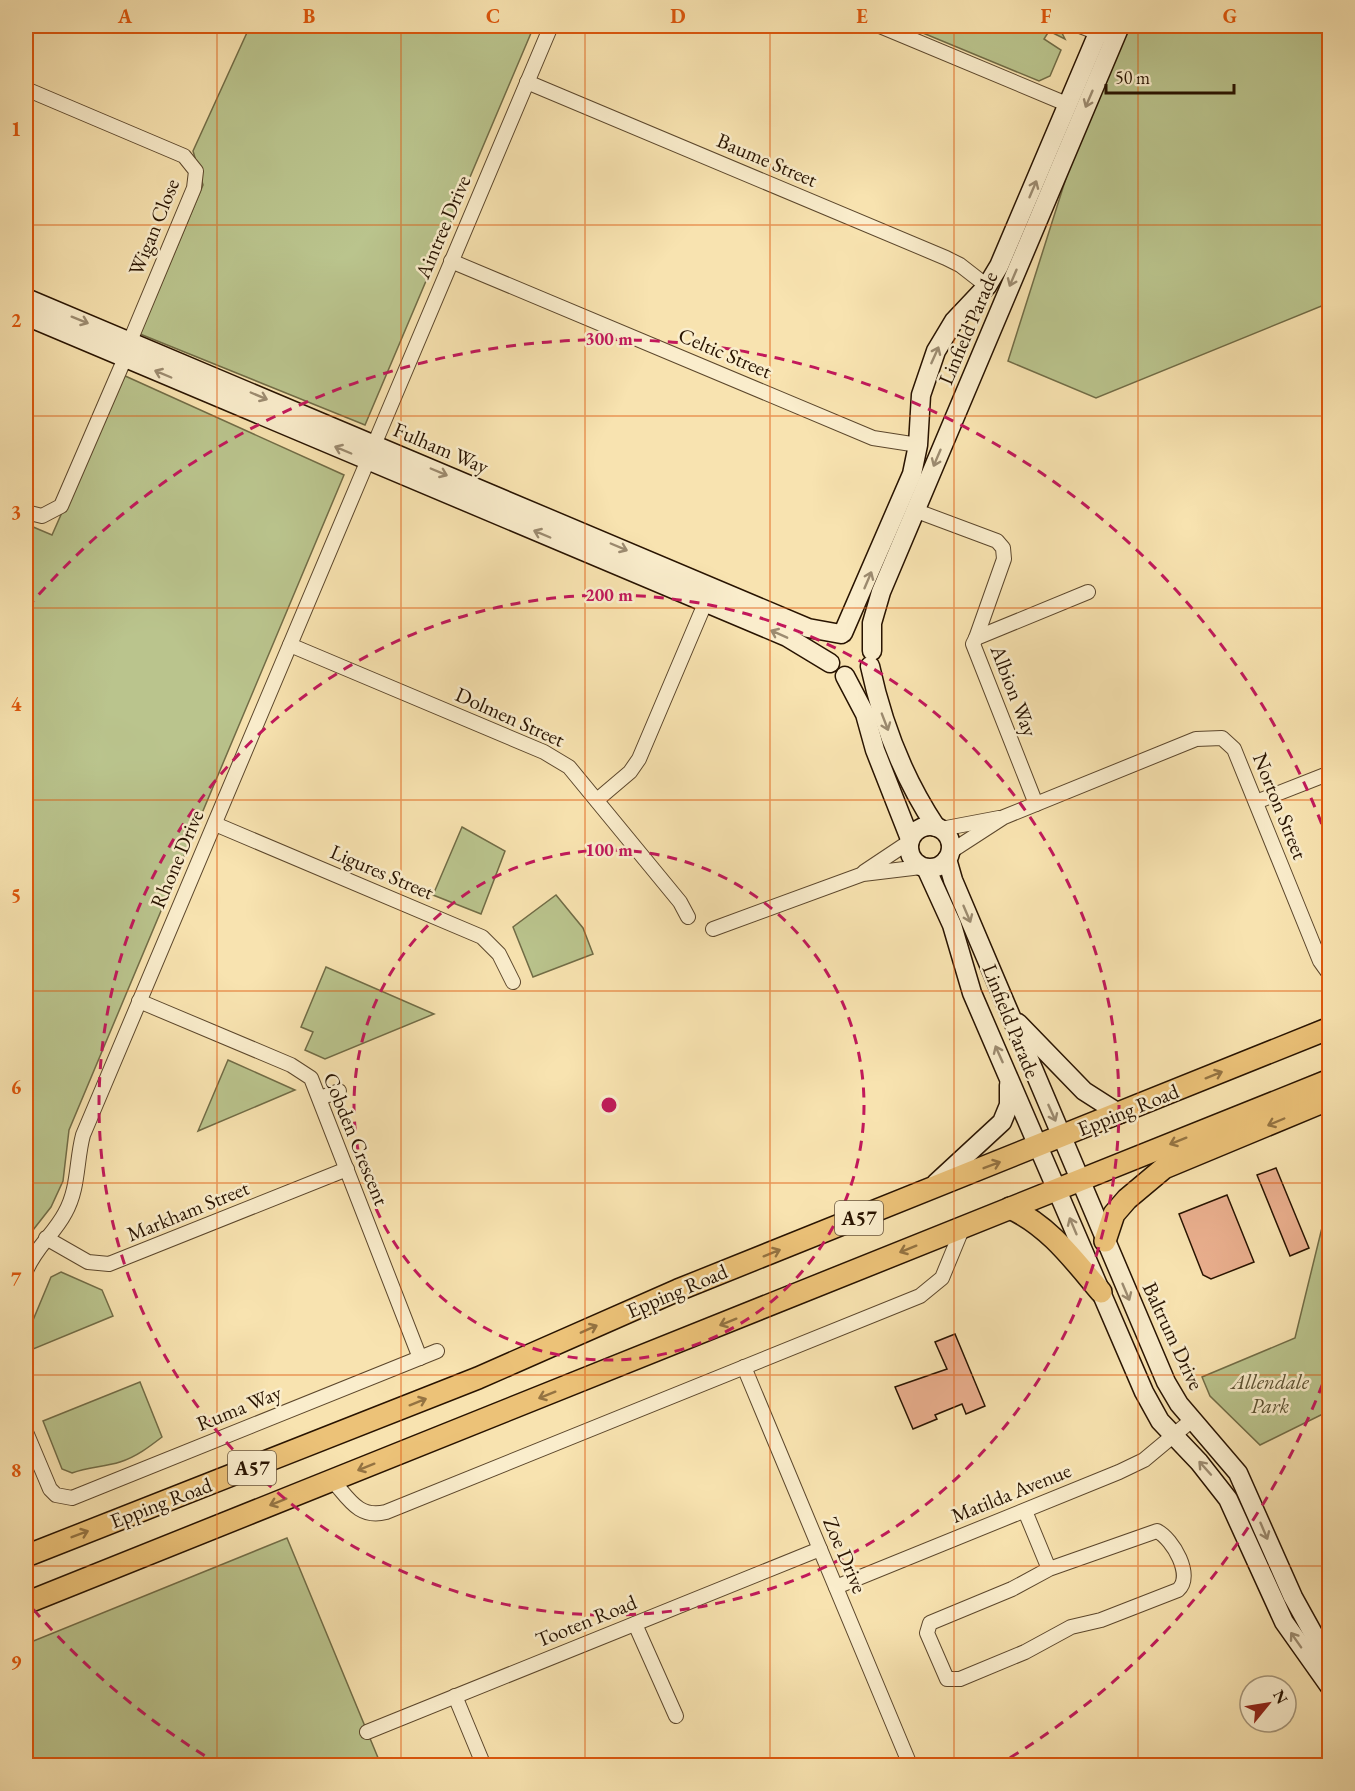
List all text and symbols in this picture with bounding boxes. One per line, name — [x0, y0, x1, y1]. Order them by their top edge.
text: A — [117, 3, 133, 29]
text: B — [303, 3, 315, 29]
text: C — [486, 3, 500, 29]
text: D — [670, 3, 686, 29]
text: E — [856, 3, 868, 29]
text: F — [1041, 3, 1052, 29]
text: G — [1223, 3, 1237, 29]
scale bar — [1106, 57, 1234, 95]
text: 50 m — [1115, 66, 1150, 89]
one-way arrow — [1083, 89, 1094, 107]
text: 1 — [11, 116, 21, 142]
street label: Baume Street — [713, 126, 822, 193]
street label: Aintree Drive — [408, 171, 476, 283]
street label: Wigan Close — [122, 174, 185, 279]
one-way arrow — [1028, 180, 1039, 198]
street label: Linfield Parade — [932, 267, 1004, 389]
one-way arrow — [1007, 268, 1018, 287]
text: 2 — [11, 307, 22, 333]
one-way arrow — [70, 315, 88, 326]
street label: Celtic Street — [674, 321, 776, 384]
text: 300 m — [585, 327, 633, 350]
one-way arrow — [930, 347, 941, 365]
one-way arrow — [154, 368, 172, 379]
one-way arrow — [249, 391, 268, 402]
street label: Fulham Way — [389, 415, 494, 480]
one-way arrow — [334, 443, 352, 455]
one-way arrow — [931, 448, 942, 466]
one-way arrow — [429, 467, 448, 478]
text: 3 — [11, 499, 21, 525]
one-way arrow — [533, 527, 551, 539]
one-way arrow — [609, 542, 627, 553]
one-way arrow — [863, 571, 874, 590]
text: 200 m — [585, 583, 633, 606]
one-way arrow — [771, 628, 789, 639]
street label: Albion Way — [984, 640, 1045, 741]
street label: Dolmen Street — [451, 680, 569, 753]
text: 4 — [11, 691, 22, 717]
one-way arrow — [881, 712, 892, 731]
street label: Norton Street — [1247, 749, 1314, 863]
street label: Rhone Drive — [144, 805, 209, 912]
street label: Ligures Street — [326, 838, 438, 906]
text: 100 m — [585, 838, 633, 861]
text: 5 — [11, 882, 21, 908]
one-way arrow — [963, 905, 974, 923]
street label: Linfield Parade — [976, 960, 1047, 1082]
one-way arrow — [993, 1046, 1004, 1064]
street label: Cobden Crescent — [318, 1068, 396, 1210]
one-way arrow — [1204, 1069, 1223, 1080]
text: 6 — [11, 1074, 22, 1100]
street label: Epping Road — [1073, 1077, 1183, 1142]
centre of rings — [599, 1095, 619, 1115]
one-way arrow — [1047, 1103, 1058, 1121]
one-way arrow — [1267, 1117, 1285, 1128]
one-way arrow — [1169, 1136, 1188, 1147]
one-way arrow — [982, 1159, 1001, 1170]
street label: Markham Street — [123, 1174, 253, 1247]
road number: A57 — [835, 1201, 883, 1235]
one-way arrow — [1066, 1218, 1078, 1236]
one-way arrow — [900, 1244, 918, 1255]
one-way arrow — [762, 1247, 780, 1258]
street label: Epping Road — [622, 1257, 732, 1324]
text: 7 — [11, 1266, 22, 1292]
street label: Baltrum Drive — [1137, 1278, 1210, 1394]
one-way arrow — [1121, 1282, 1132, 1300]
one-way arrow — [719, 1317, 737, 1328]
one-way arrow — [579, 1323, 598, 1334]
park label: Allendale Park — [1229, 1368, 1310, 1419]
street label: Ruma Way — [192, 1378, 286, 1437]
one-way arrow — [538, 1390, 556, 1401]
one-way arrow — [408, 1396, 427, 1407]
road number: A57 — [228, 1451, 276, 1485]
street label: Matilda Avenue — [947, 1456, 1075, 1529]
text: 8 — [11, 1457, 21, 1483]
one-way arrow — [1198, 1461, 1212, 1476]
one-way arrow — [357, 1462, 375, 1473]
street label: Epping Road — [106, 1471, 216, 1534]
one-way arrow — [270, 1497, 288, 1508]
street label: Zoe Drive — [817, 1513, 874, 1597]
one-way arrow — [1259, 1521, 1270, 1540]
one-way arrow — [70, 1528, 89, 1539]
street label: Tooten Road — [531, 1588, 641, 1653]
one-way arrow — [1290, 1632, 1302, 1648]
text: 9 — [11, 1649, 22, 1675]
north arrow — [1238, 1674, 1298, 1734]
text: N — [1268, 1686, 1293, 1708]

